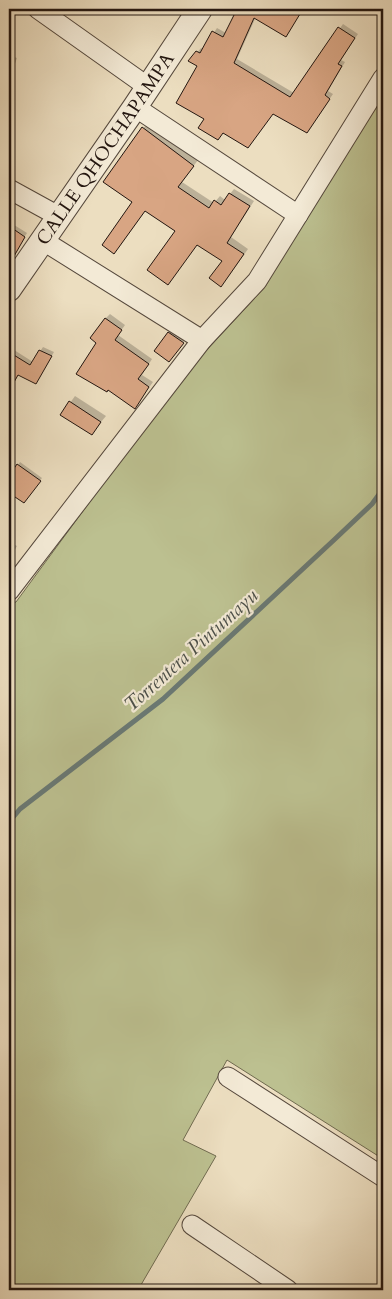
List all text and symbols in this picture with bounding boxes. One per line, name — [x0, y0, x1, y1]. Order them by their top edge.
street label: CALLE QHOCHAPAMPA — [30, 47, 181, 250]
water label: Torrentera Pintumayu — [118, 583, 264, 717]

